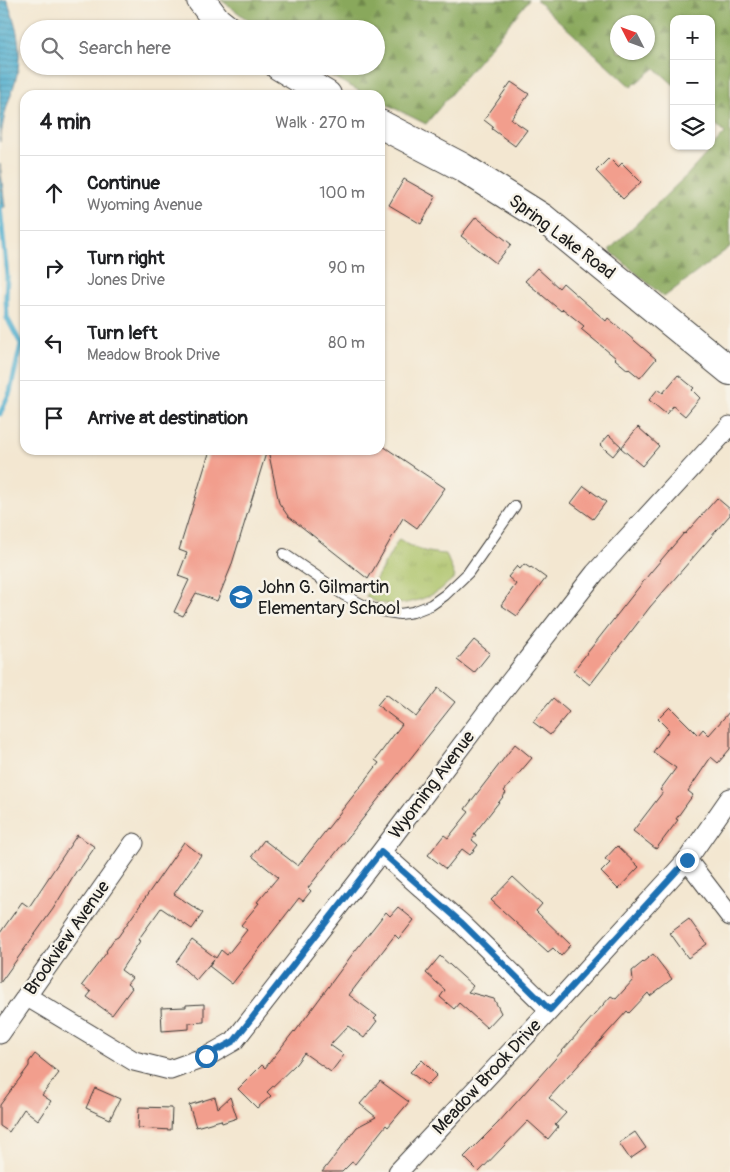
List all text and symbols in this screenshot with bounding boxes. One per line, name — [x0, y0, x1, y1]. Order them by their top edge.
north arrow — [610, 15, 655, 60]
map controls — [670, 15, 715, 150]
button: + — [670, 15, 715, 60]
search box — [20, 20, 385, 75]
icon: search — [38, 34, 66, 62]
text: Search here — [78, 36, 171, 60]
button: − — [670, 60, 715, 105]
button: layers — [670, 105, 715, 150]
text: 4 min — [40, 109, 91, 136]
text: Walk · 270 m — [275, 113, 365, 133]
text: Continue — [87, 171, 160, 195]
icon: ahead — [40, 179, 68, 207]
text: 100 m — [319, 183, 365, 203]
street label: Spring Lake Road — [504, 189, 620, 285]
text: Wyoming Avenue — [87, 195, 202, 215]
text: Turn right — [87, 246, 165, 270]
icon: right — [40, 254, 68, 282]
text: 90 m — [328, 258, 365, 278]
text: Jones Drive — [87, 270, 165, 290]
text: Turn left — [87, 321, 157, 345]
icon: left — [40, 329, 68, 357]
text: 80 m — [328, 333, 365, 353]
text: Meadow Brook Drive — [87, 345, 220, 365]
icon: arrive — [40, 404, 68, 432]
text: Arrive at destination — [87, 406, 248, 430]
place label: John G. Gilmartin Elementary School — [258, 576, 400, 620]
school or university icon: John G. Gilmartin Elementary School — [228, 584, 254, 610]
street label: Wyoming Avenue — [384, 726, 480, 844]
route end — [676, 849, 699, 872]
street label: Brookview Avenue — [19, 876, 115, 1000]
street label: Meadow Brook Drive — [428, 1014, 547, 1140]
route start — [195, 1045, 218, 1068]

